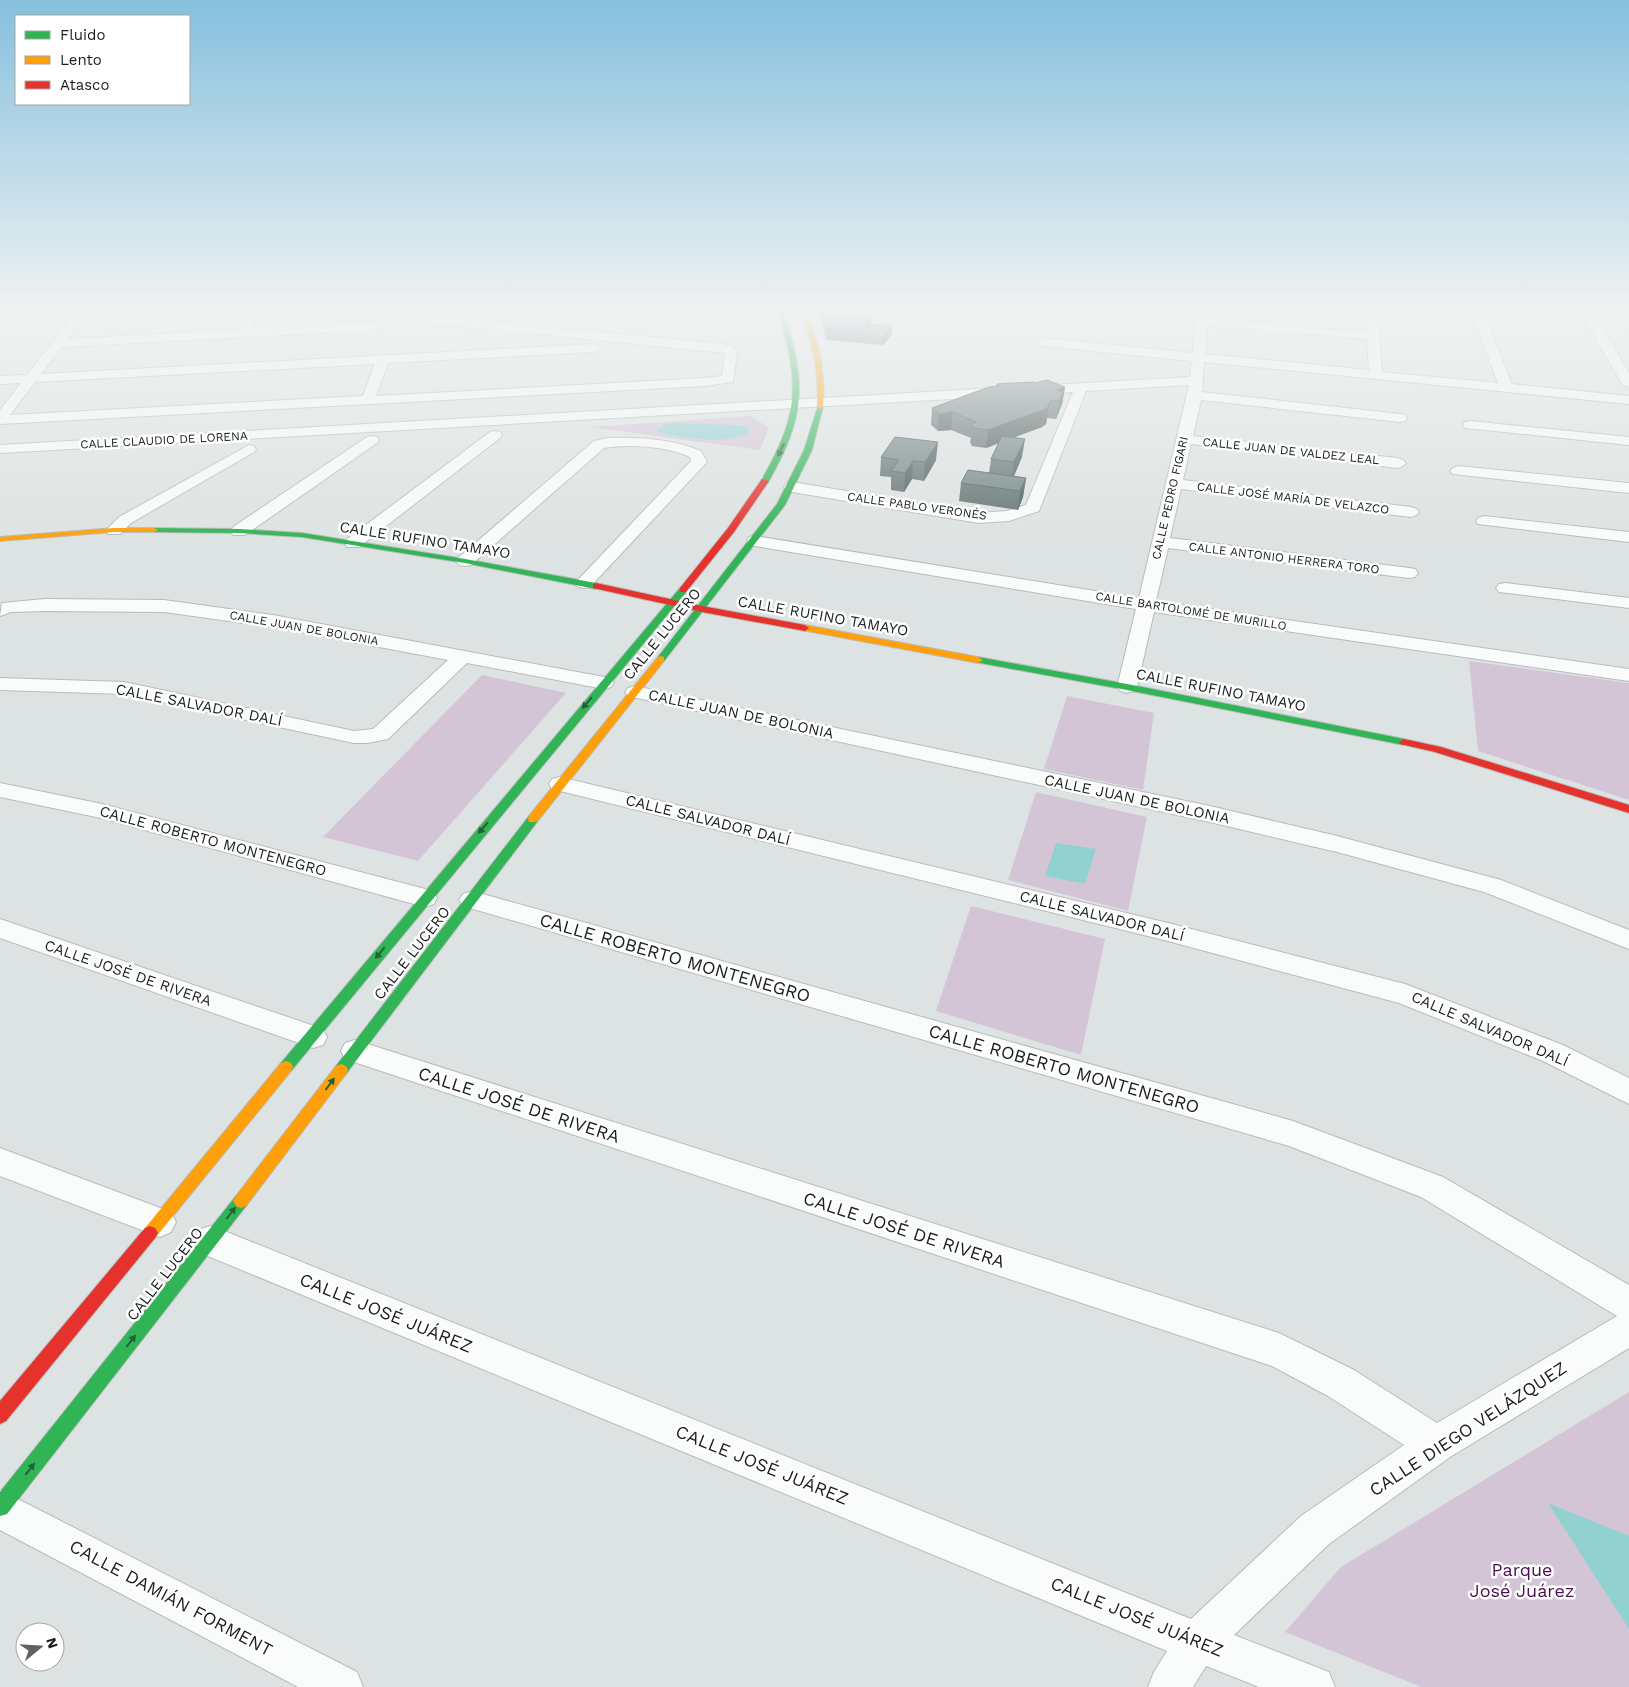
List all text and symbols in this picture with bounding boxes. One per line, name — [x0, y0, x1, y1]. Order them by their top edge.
legend — [15, 15, 190, 105]
text: Fluido — [60, 26, 105, 44]
text: Lento — [60, 51, 102, 69]
text: Atasco — [60, 76, 109, 94]
street label: CALLE CLAUDIO DE LORENA — [80, 429, 248, 451]
street label: CALLE PEDRO FIGARI — [1149, 435, 1191, 561]
street label: CALLE JUAN DE VALDEZ LEAL — [1202, 435, 1380, 467]
one-way arrow — [777, 443, 785, 457]
street label: CALLE JOSÉ MARÍA DE VELAZCO — [1196, 479, 1390, 517]
street label: CALLE PABLO VERONÉS — [846, 489, 988, 523]
street label: CALLE RUFINO TAMAYO — [338, 518, 512, 562]
street label: CALLE ANTONIO HERRERA TORO — [1188, 539, 1380, 577]
street label: CALLE LUCERO — [619, 584, 705, 684]
street label: CALLE BARTOLOMÉ DE MURILLO — [1094, 589, 1288, 633]
street label: CALLE RUFINO TAMAYO — [736, 592, 910, 640]
street label: CALLE JUAN DE BOLONIA — [228, 608, 380, 648]
street label: CALLE RUFINO TAMAYO — [1134, 665, 1308, 715]
street label: CALLE SALVADOR DALÍ — [114, 680, 284, 730]
street label: CALLE JUAN DE BOLONIA — [647, 686, 835, 742]
one-way arrow — [582, 697, 593, 710]
street label: CALLE JUAN DE BOLONIA — [1043, 771, 1231, 827]
street label: CALLE SALVADOR DALÍ — [624, 791, 792, 849]
street label: CALLE ROBERTO MONTENEGRO — [98, 802, 328, 880]
one-way arrow — [478, 821, 489, 834]
street label: CALLE SALVADOR DALÍ — [1018, 887, 1186, 945]
street label: CALLE LUCERO — [370, 903, 454, 1003]
street label: CALLE ROBERTO MONTENEGRO — [537, 909, 813, 1006]
street label: CALLE JOSÉ DE RIVERA — [42, 936, 214, 1010]
one-way arrow — [374, 947, 385, 960]
street label: CALLE SALVADOR DALÍ — [1409, 988, 1571, 1070]
street label: CALLE ROBERTO MONTENEGRO — [926, 1020, 1202, 1117]
street label: CALLE JOSÉ DE RIVERA — [416, 1062, 623, 1147]
one-way arrow — [325, 1077, 335, 1091]
street label: CALLE JOSÉ DE RIVERA — [801, 1187, 1008, 1272]
one-way arrow — [226, 1207, 237, 1220]
street label: CALLE LUCERO — [123, 1224, 207, 1324]
street label: CALLE JOSÉ JUÁREZ — [297, 1268, 476, 1357]
one-way arrow — [126, 1335, 137, 1348]
street label: CALLE DIEGO VELÁZQUEZ — [1365, 1357, 1570, 1500]
street label: CALLE JOSÉ JUÁREZ — [673, 1420, 852, 1509]
one-way arrow — [25, 1462, 36, 1475]
street label: CALLE DAMIÁN FORMENT — [66, 1535, 276, 1660]
park label: Parque José Juárez — [1470, 1559, 1574, 1601]
street label: CALLE JOSÉ JUÁREZ — [1048, 1572, 1227, 1661]
north arrow — [15, 1622, 65, 1672]
text: N — [43, 1636, 62, 1650]

